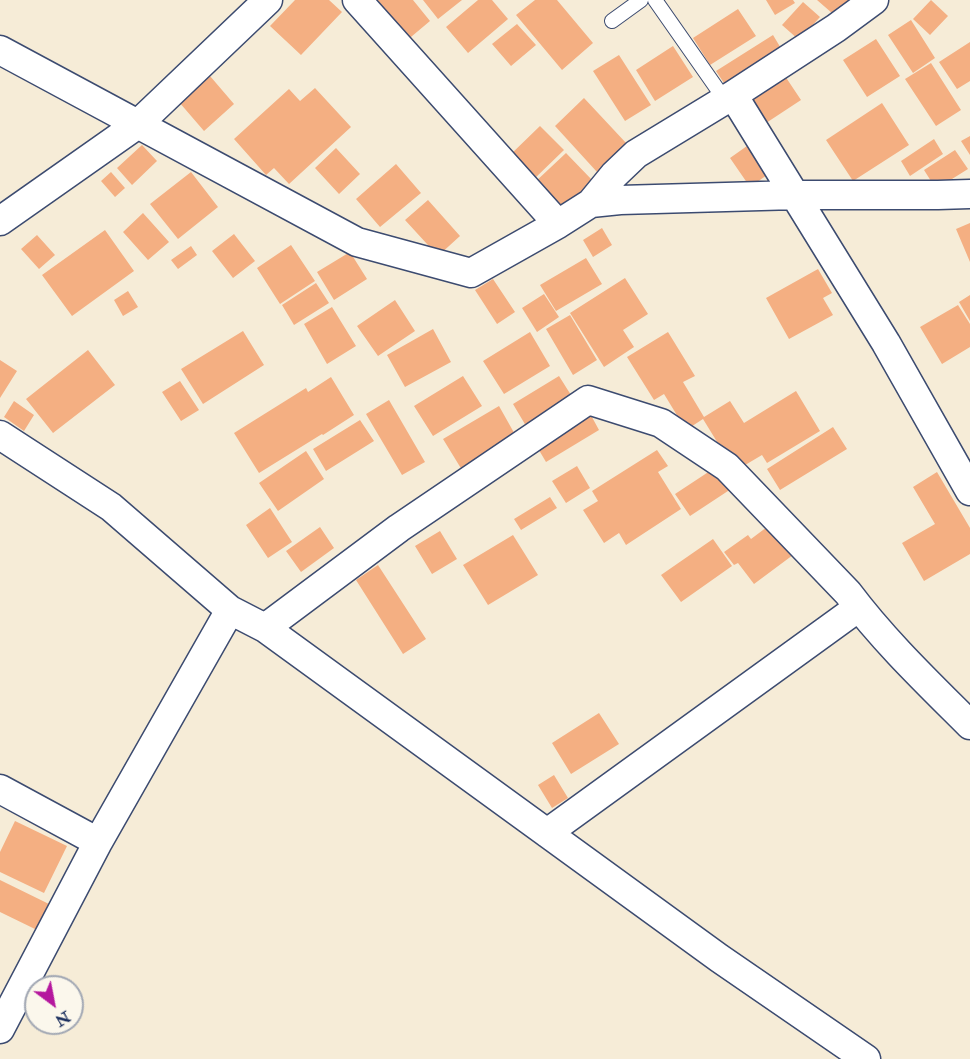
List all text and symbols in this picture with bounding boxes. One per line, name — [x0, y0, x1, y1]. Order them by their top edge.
north arrow — [24, 975, 84, 1035]
text: N — [51, 1006, 74, 1031]

